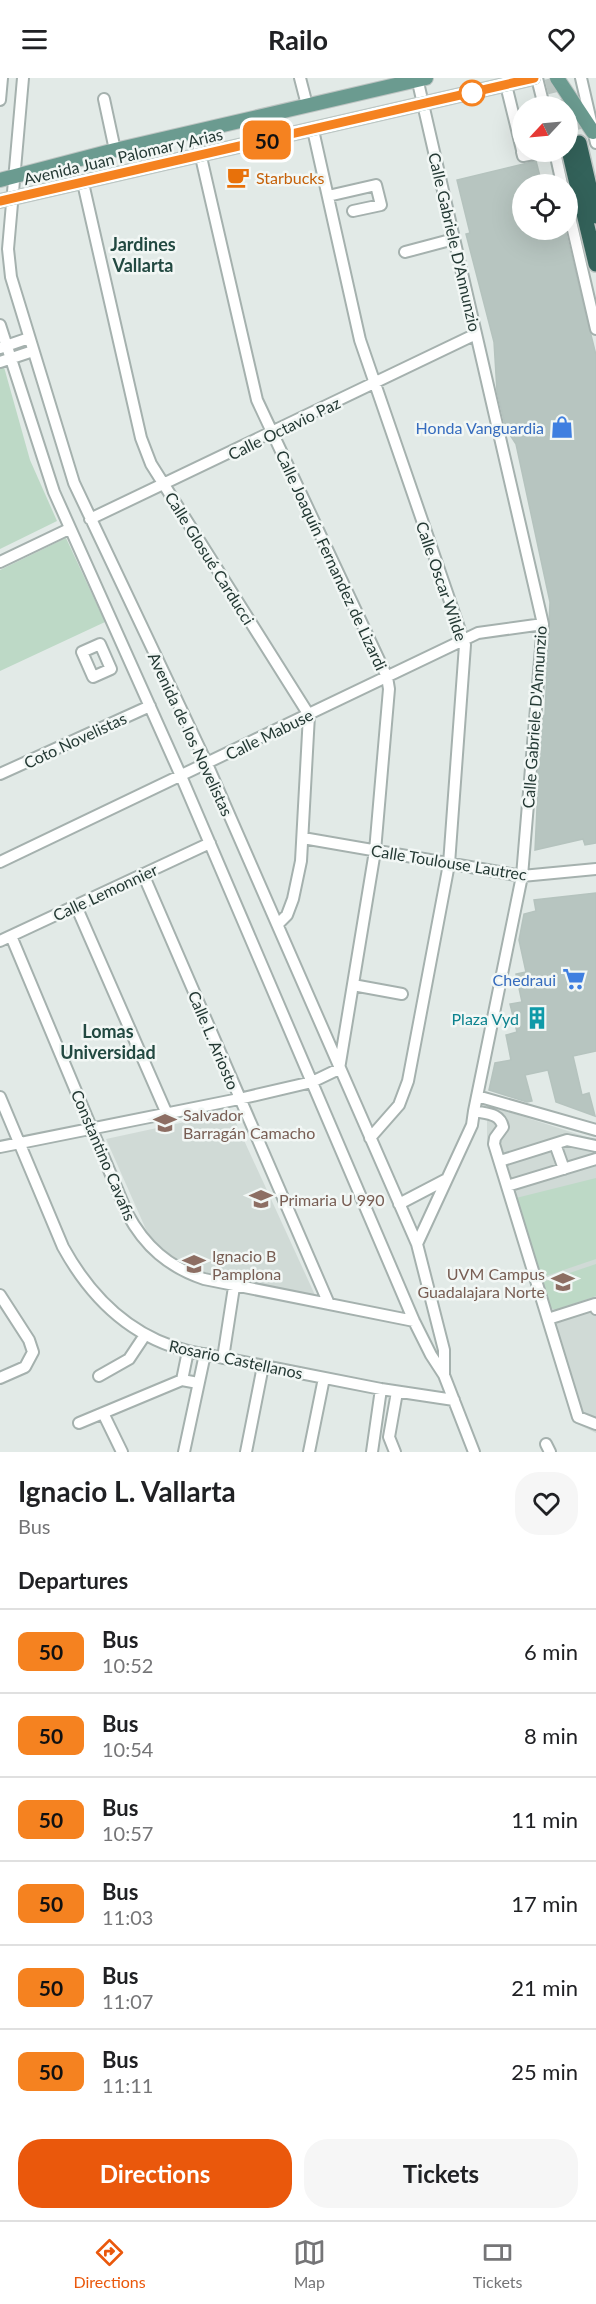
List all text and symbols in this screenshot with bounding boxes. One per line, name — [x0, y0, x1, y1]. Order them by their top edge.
icon: menu — [18, 23, 51, 56]
text: Railo — [268, 23, 328, 56]
icon: heart — [545, 23, 578, 56]
unlabelled marker — [459, 80, 485, 106]
north arrow — [512, 96, 578, 162]
map controls — [512, 96, 578, 240]
line badge: 50 — [240, 120, 294, 160]
street label: Avenida Juan Palomar y Arias — [22, 124, 224, 188]
text: 50 — [255, 128, 279, 153]
street label: Calle Gabriele D'Annunzio — [425, 151, 485, 333]
cafe icon: Starbucks — [225, 164, 251, 190]
place label: Starbucks — [256, 168, 324, 187]
button: locate — [512, 174, 578, 240]
district label: Jardines Vallarta — [110, 233, 176, 276]
street label: Calle Octavio Paz — [225, 393, 343, 463]
shop icon: Honda Vanguardia — [549, 414, 575, 440]
place label: Honda Vanguardia — [416, 418, 544, 437]
street label: Calle Joaquín Fernandez de Lizardi — [273, 447, 391, 673]
street label: Calle Glosué Carducci — [162, 488, 258, 628]
street label: Calle Oscar Wilde — [413, 519, 471, 643]
street label: Calle Gabriele D'Annunzio — [518, 625, 550, 809]
street label: Avenida de los Novelistas — [145, 649, 237, 819]
street label: Calle Mabuse — [222, 705, 316, 763]
street label: Coto Novelistas — [21, 708, 129, 772]
street label: Calle Toulouse Lautrec — [370, 840, 529, 884]
street label: Calle Lemonnier — [50, 859, 160, 924]
supermarket icon: Chedraui — [561, 966, 587, 992]
place label: Chedraui — [493, 970, 556, 989]
street label: Calle L. Ariosto — [185, 988, 243, 1092]
building icon: Plaza Vyd — [524, 1005, 550, 1031]
place label: Plaza Vyd — [452, 1009, 519, 1028]
district label: Lomas Universidad — [60, 1020, 156, 1063]
street label: Constantino Cavafis — [68, 1087, 140, 1223]
place label: Salvador Barragán Camacho — [183, 1105, 315, 1142]
school or university icon: Salvador Barragán Camacho — [152, 1110, 178, 1136]
school or university icon: Primaria U 990 — [248, 1186, 274, 1212]
place label: Primaria U 990 — [279, 1190, 385, 1209]
place label: Ignacio B Pamplona — [212, 1246, 281, 1283]
school or university icon: Ignacio B Pamplona — [181, 1251, 207, 1277]
place label: UVM Campus Guadalajara Norte — [417, 1264, 545, 1301]
school or university icon: UVM Campus Guadalajara Norte — [550, 1269, 576, 1295]
street label: Rosario Castellanos — [167, 1336, 305, 1382]
button: heart — [515, 1472, 578, 1535]
text: Ignacio L. Vallarta — [18, 1474, 236, 1508]
text: Bus — [18, 1514, 51, 1538]
text: Departures — [18, 1567, 128, 1594]
text: Bus — [102, 1626, 138, 1653]
text: 6 min — [524, 1638, 578, 1665]
text: 50 — [39, 1639, 63, 1664]
text: 10:52 — [102, 1653, 153, 1677]
text: Bus — [102, 1710, 138, 1737]
text: 8 min — [524, 1722, 578, 1749]
text: 50 — [39, 1723, 63, 1748]
text: 10:54 — [102, 1737, 153, 1761]
text: Bus — [102, 1794, 138, 1821]
text: 11 min — [511, 1806, 578, 1833]
text: 50 — [39, 1807, 63, 1832]
text: 10:57 — [102, 1821, 153, 1845]
text: Bus — [102, 1878, 138, 1905]
text: 17 min — [511, 1890, 578, 1917]
text: 50 — [39, 1891, 63, 1916]
text: 11:03 — [102, 1905, 153, 1929]
text: Bus — [102, 1962, 138, 1989]
text: 21 min — [511, 1974, 578, 2001]
text: 50 — [39, 1975, 63, 2000]
text: 11:07 — [102, 1989, 153, 2013]
text: Bus — [102, 2046, 138, 2073]
text: 25 min — [511, 2058, 578, 2085]
text: 50 — [39, 2059, 63, 2084]
text: 11:11 — [102, 2073, 153, 2097]
button: Directions — [18, 2139, 292, 2208]
button: Tickets — [304, 2139, 578, 2208]
tab: Directions — [74, 2236, 146, 2291]
tab: Map — [293, 2236, 326, 2291]
tab: Tickets — [473, 2236, 522, 2291]

